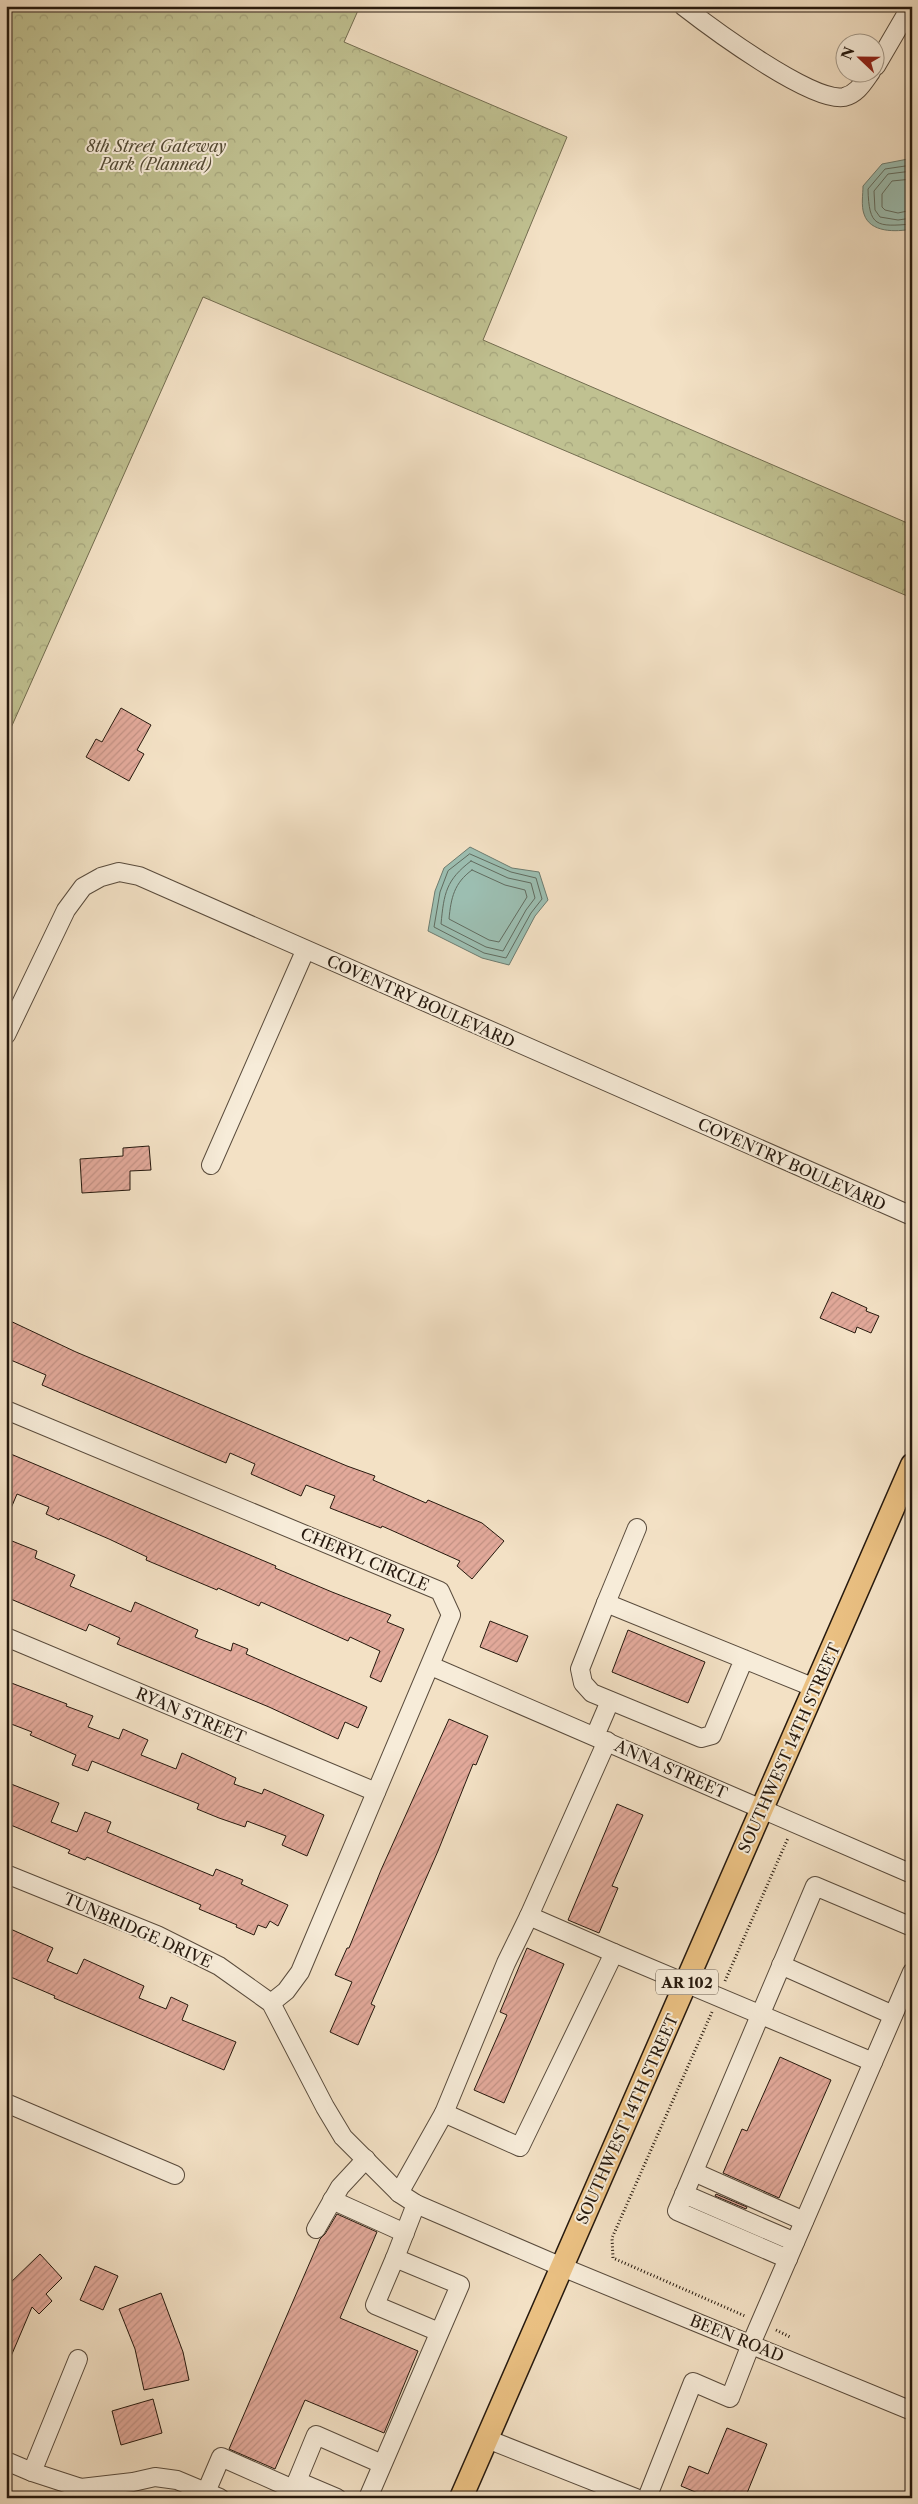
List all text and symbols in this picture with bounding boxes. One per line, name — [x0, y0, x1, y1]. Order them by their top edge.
north arrow — [836, 32, 886, 82]
text: N — [837, 44, 859, 62]
park label: 8th Street Gateway Park (Planned) — [86, 136, 226, 174]
street label: COVENTRY BOULEVARD — [324, 950, 518, 1052]
street label: COVENTRY BOULEVARD — [695, 1113, 889, 1215]
street label: CHERYL CIRCLE — [298, 1523, 432, 1595]
street label: SOUTHWEST 14TH STREET — [733, 1640, 845, 1856]
street label: RYAN STREET — [133, 1683, 249, 1747]
street label: ANNA STREET — [611, 1735, 730, 1803]
street label: TUNBRIDGE DRIVE — [61, 1888, 215, 1972]
road number: AR 102 — [656, 1970, 718, 1994]
street label: SOUTHWEST 14TH STREET — [571, 2011, 683, 2227]
street label: BEEN ROAD — [687, 2310, 787, 2366]

